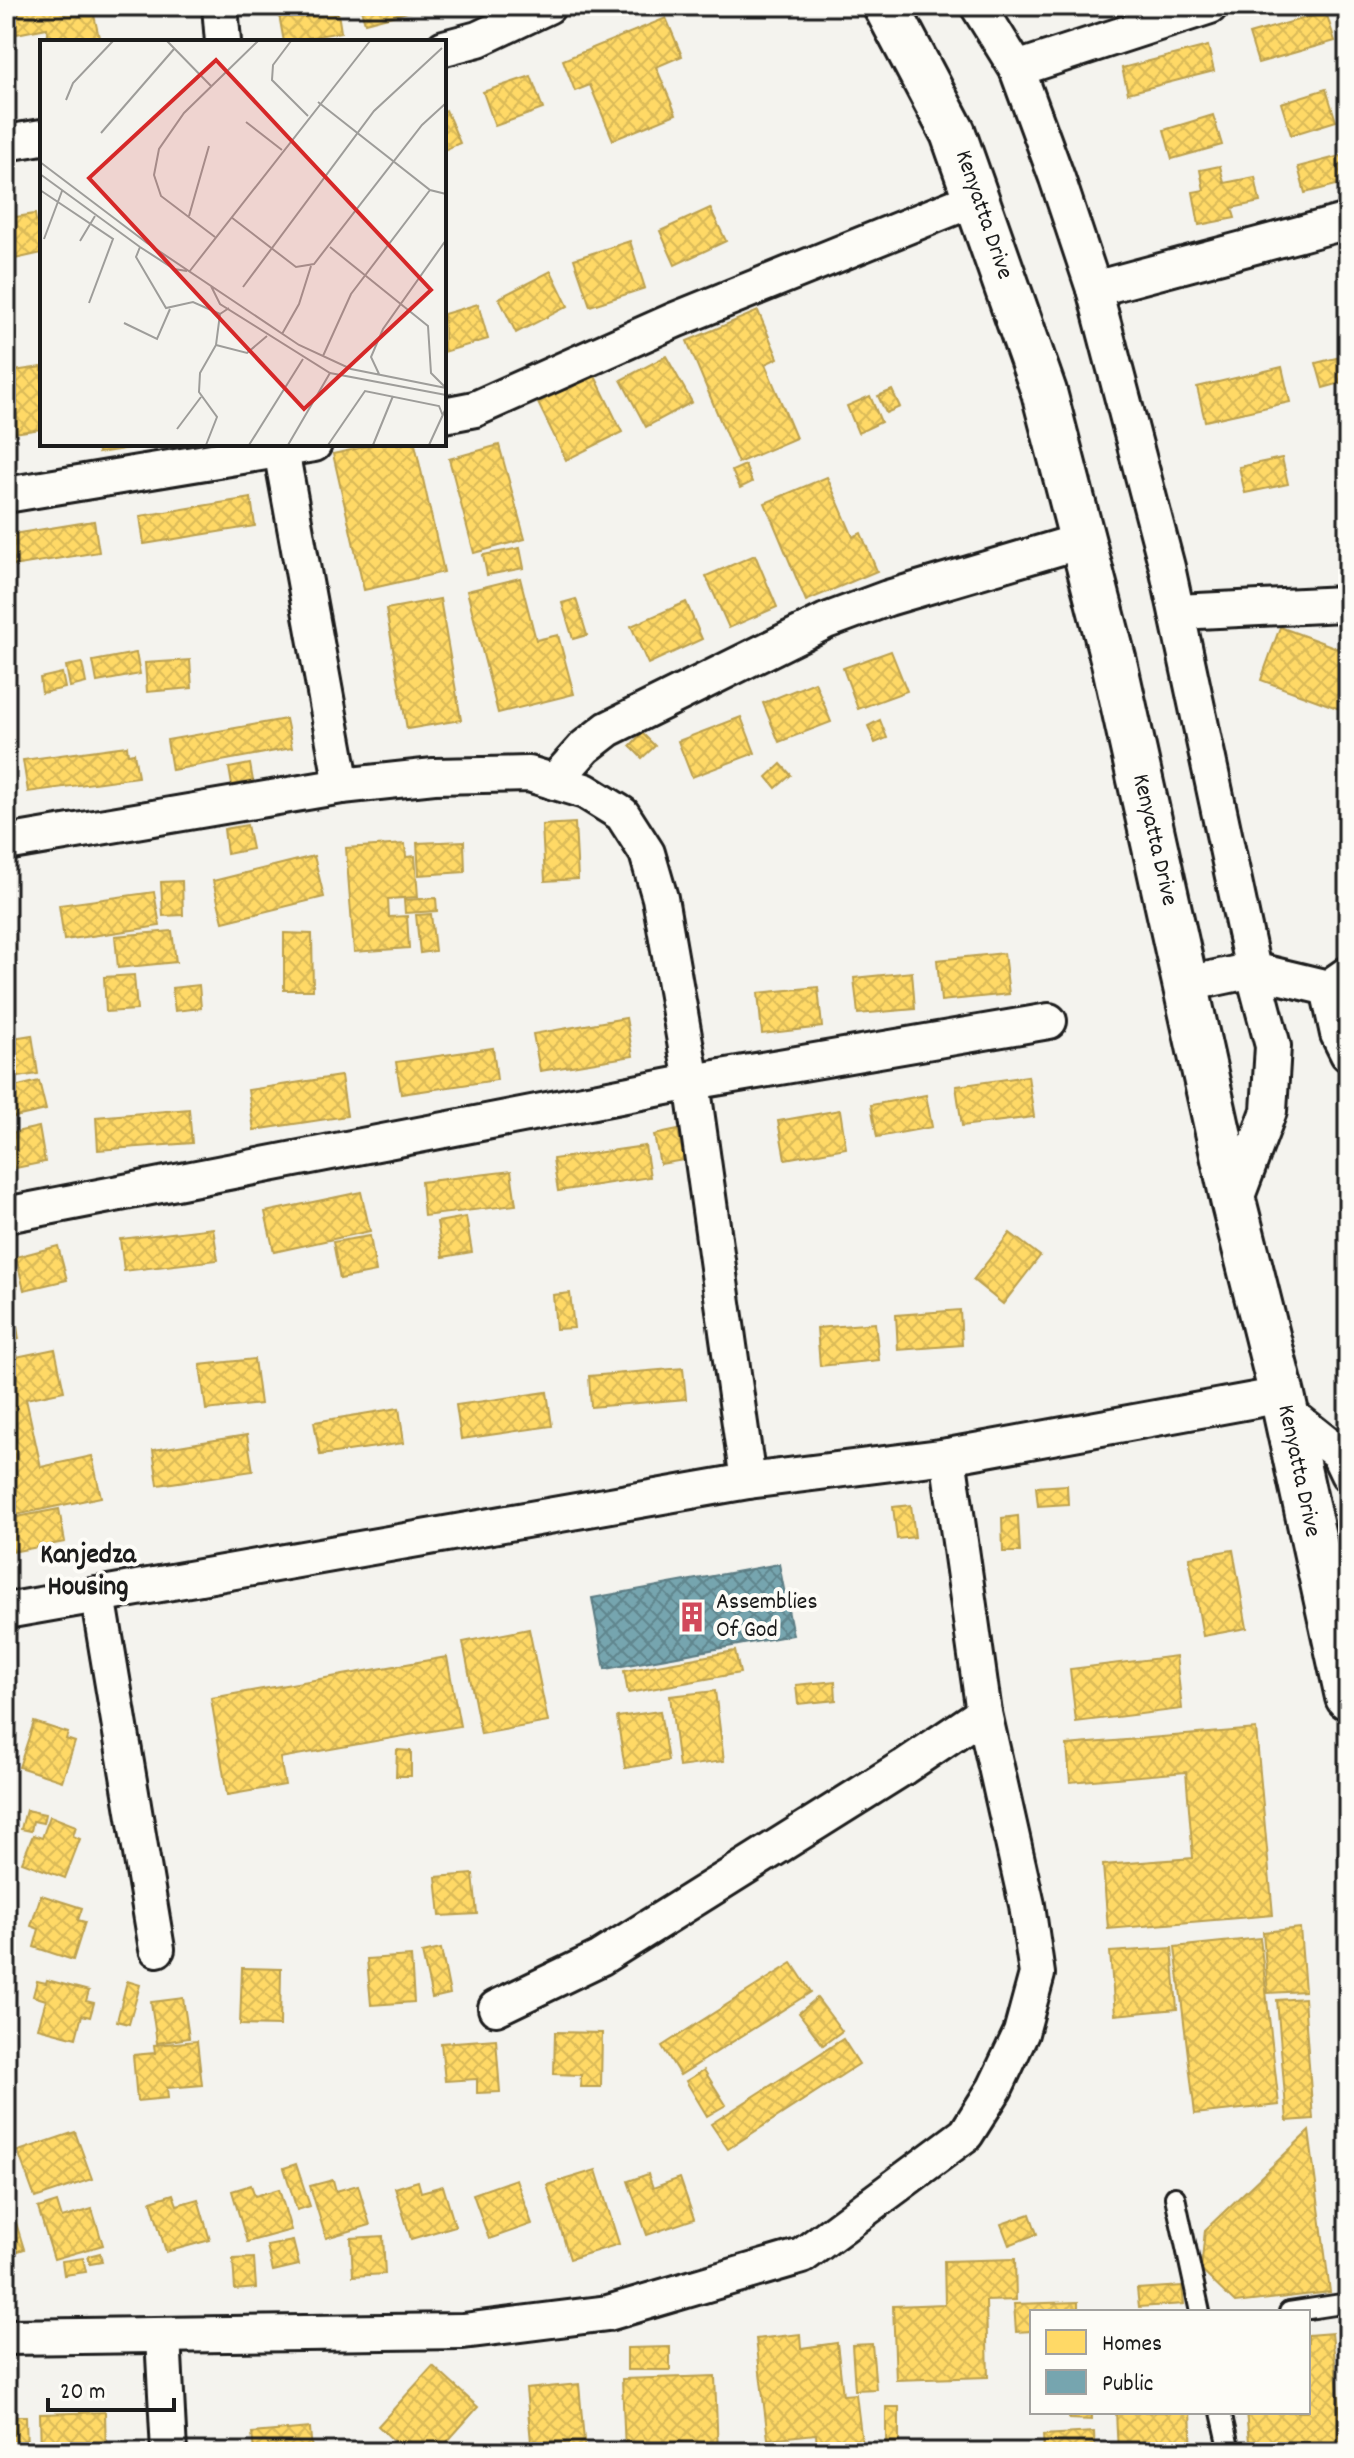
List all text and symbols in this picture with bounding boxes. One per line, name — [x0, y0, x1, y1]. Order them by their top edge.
inset map — [40, 40, 446, 446]
street label: Kenyatta Drive — [945, 146, 1021, 284]
street label: Kenyatta Drive — [1122, 771, 1186, 909]
street label: Kenyatta Drive — [1267, 1402, 1329, 1540]
district label: Kanjedza Housing — [40, 1537, 137, 1609]
place label: Assemblies Of God — [716, 1586, 818, 1648]
building icon: Assemblies Of God — [675, 1600, 709, 1634]
legend — [1030, 2310, 1310, 2414]
text: Homes — [1102, 2328, 1162, 2362]
scale bar — [48, 2362, 174, 2412]
text: Public — [1102, 2368, 1153, 2402]
text: 20 m — [60, 2376, 106, 2410]

